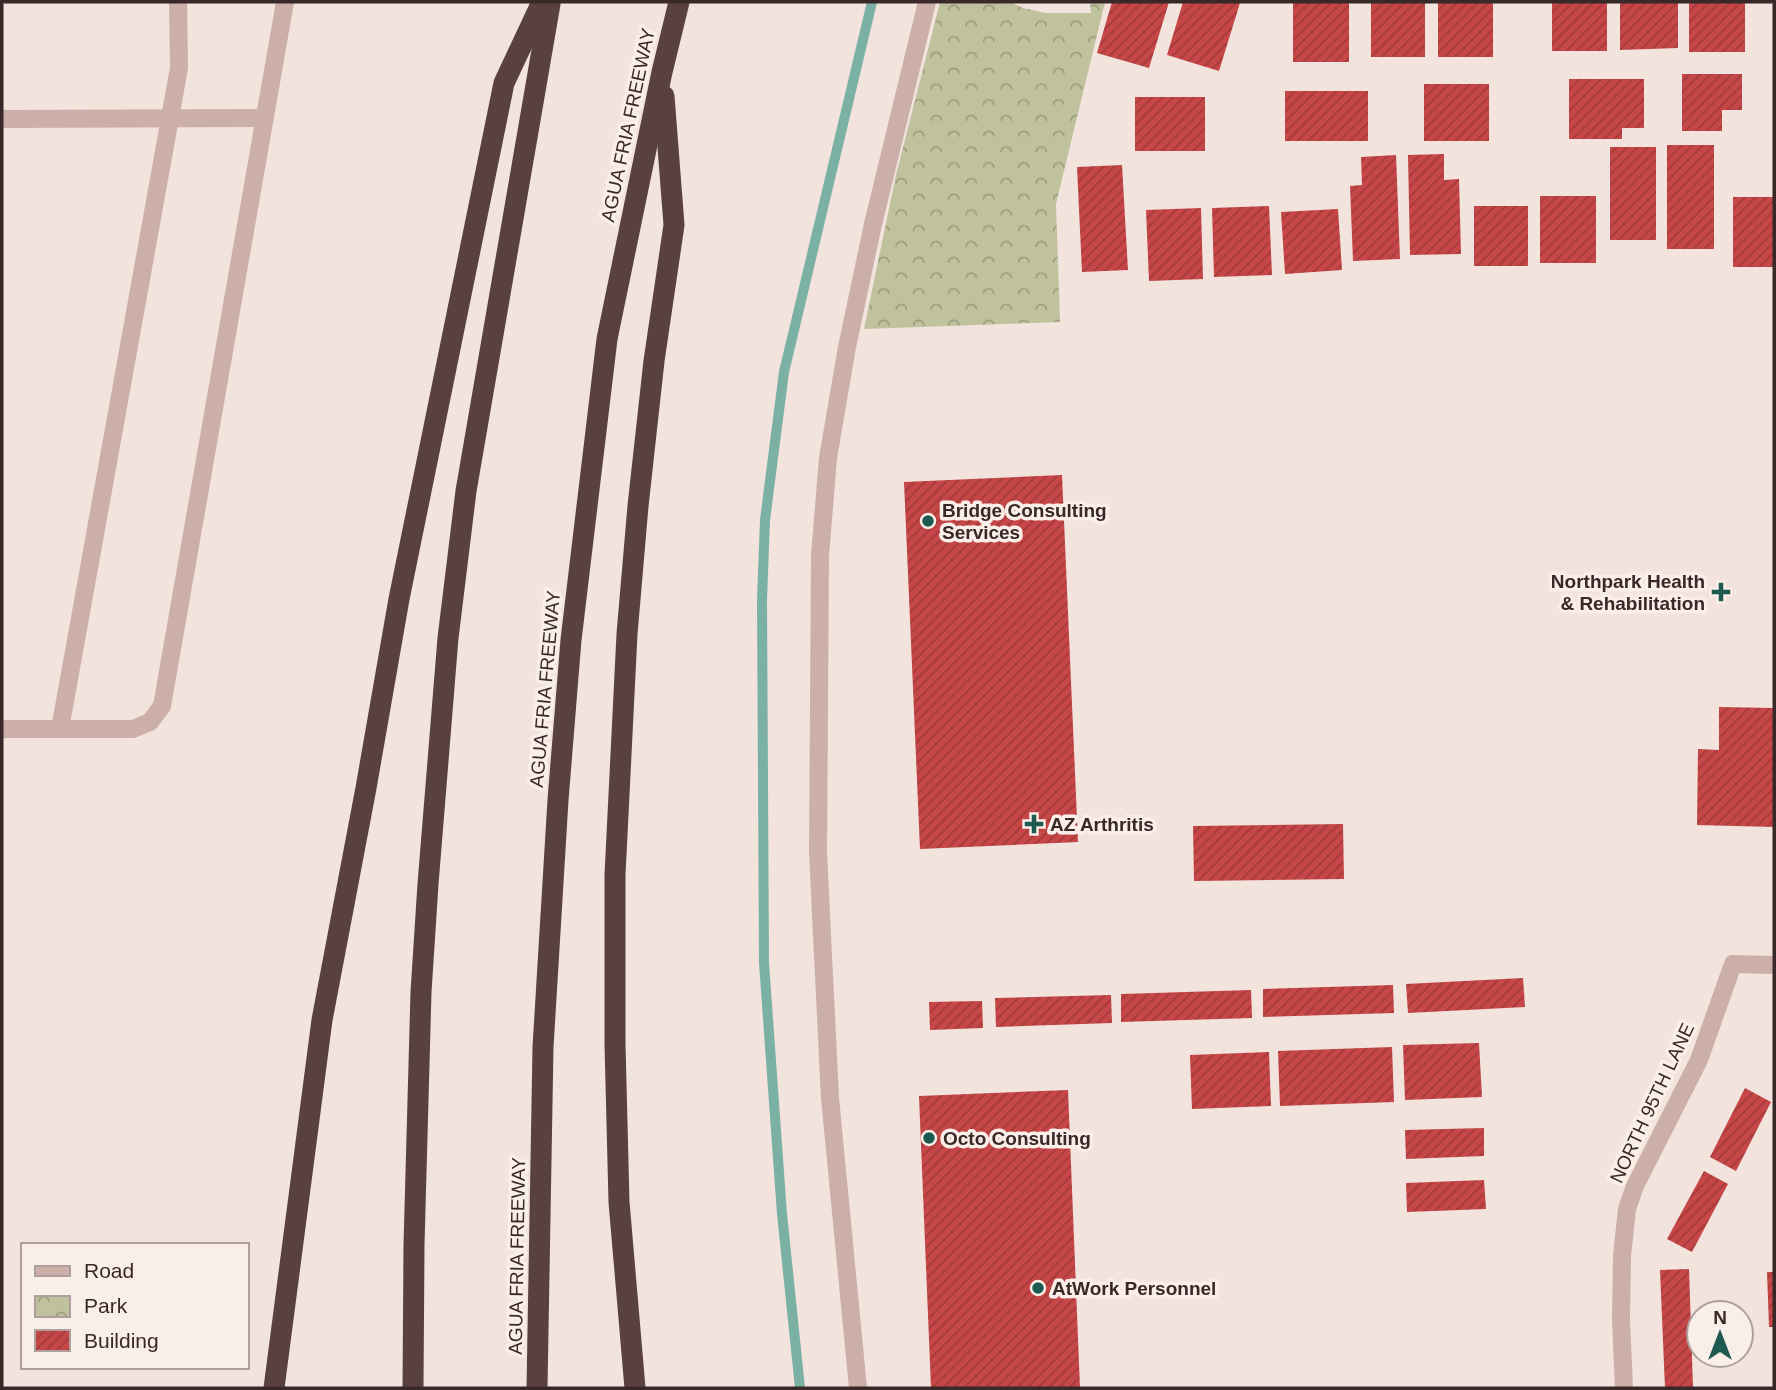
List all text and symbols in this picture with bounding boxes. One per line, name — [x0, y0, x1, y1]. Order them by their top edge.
street label: AGUA FRIA FREEWAY — [597, 26, 659, 224]
place label: Bridge Consulting Services — [942, 500, 1107, 543]
marker: Bridge Consulting Services — [920, 513, 936, 529]
place label: Northpark Health & Rehabilitation — [1551, 571, 1705, 614]
marker: Northpark Health & Rehabilitation — [1711, 582, 1731, 602]
street label: AGUA FRIA FREEWAY — [526, 589, 564, 788]
marker: AZ Arthritis — [1024, 814, 1044, 834]
place label: AZ Arthritis — [1050, 814, 1154, 835]
street label: NORTH 95TH LANE — [1606, 1020, 1698, 1186]
place label: Octo Consulting — [943, 1128, 1091, 1149]
marker: Octo Consulting — [921, 1130, 937, 1146]
street label: AGUA FRIA FREEWAY — [505, 1157, 529, 1355]
legend — [21, 1243, 248, 1369]
text: Road — [84, 1259, 134, 1282]
place label: AtWork Personnel — [1052, 1278, 1216, 1299]
marker: AtWork Personnel — [1030, 1280, 1046, 1296]
text: Park — [84, 1294, 128, 1317]
north arrow — [1685, 1299, 1755, 1369]
text: N — [1713, 1307, 1727, 1328]
text: Building — [84, 1329, 159, 1352]

